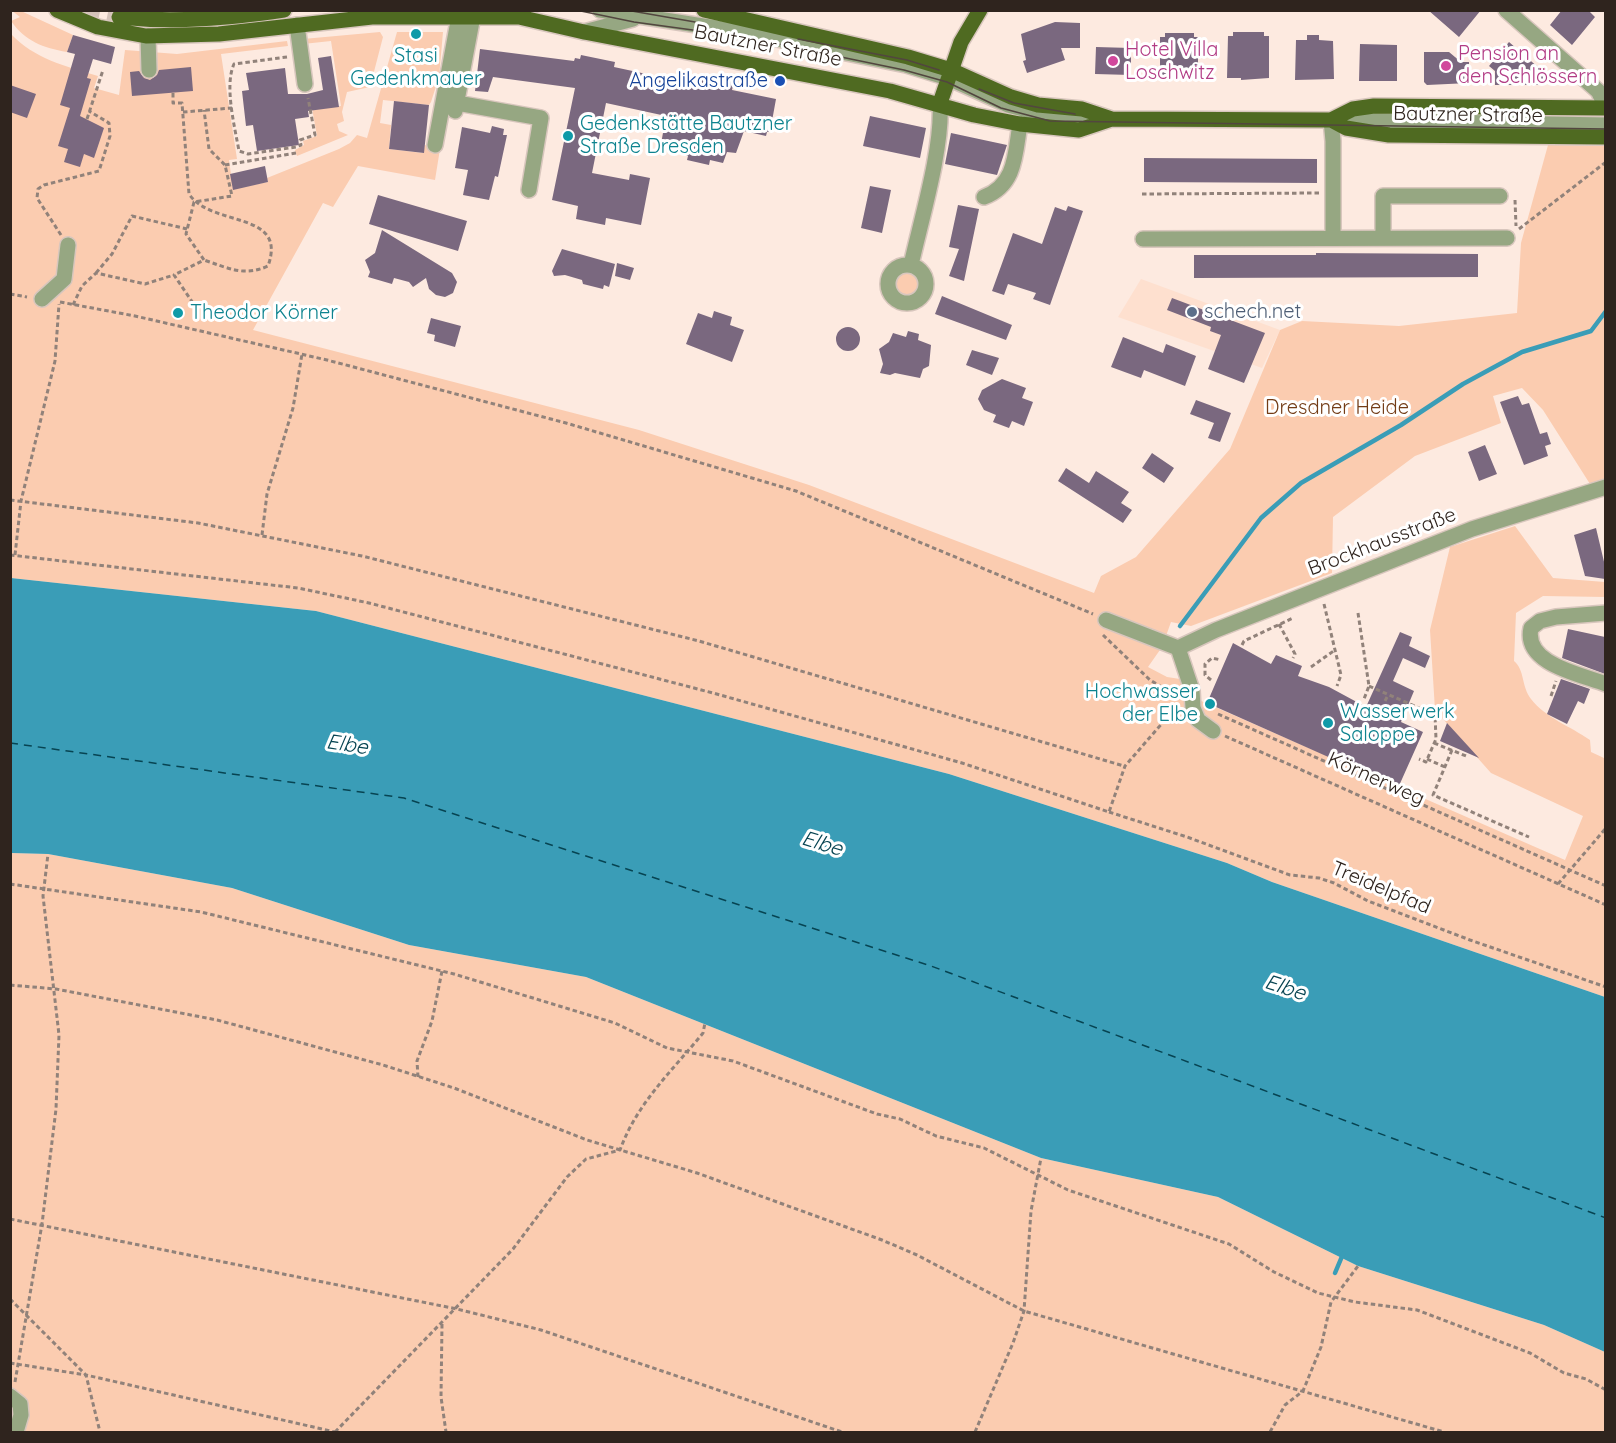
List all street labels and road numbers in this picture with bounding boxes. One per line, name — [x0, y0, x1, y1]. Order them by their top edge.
street label: Bautzner Straße — [692, 20, 844, 72]
street label: Bautzner Straße — [1393, 102, 1543, 128]
street label: Brockhausstraße — [1305, 503, 1459, 581]
street label: Körnerweg — [1324, 747, 1428, 811]
street label: Treidelpfad — [1328, 856, 1434, 920]

